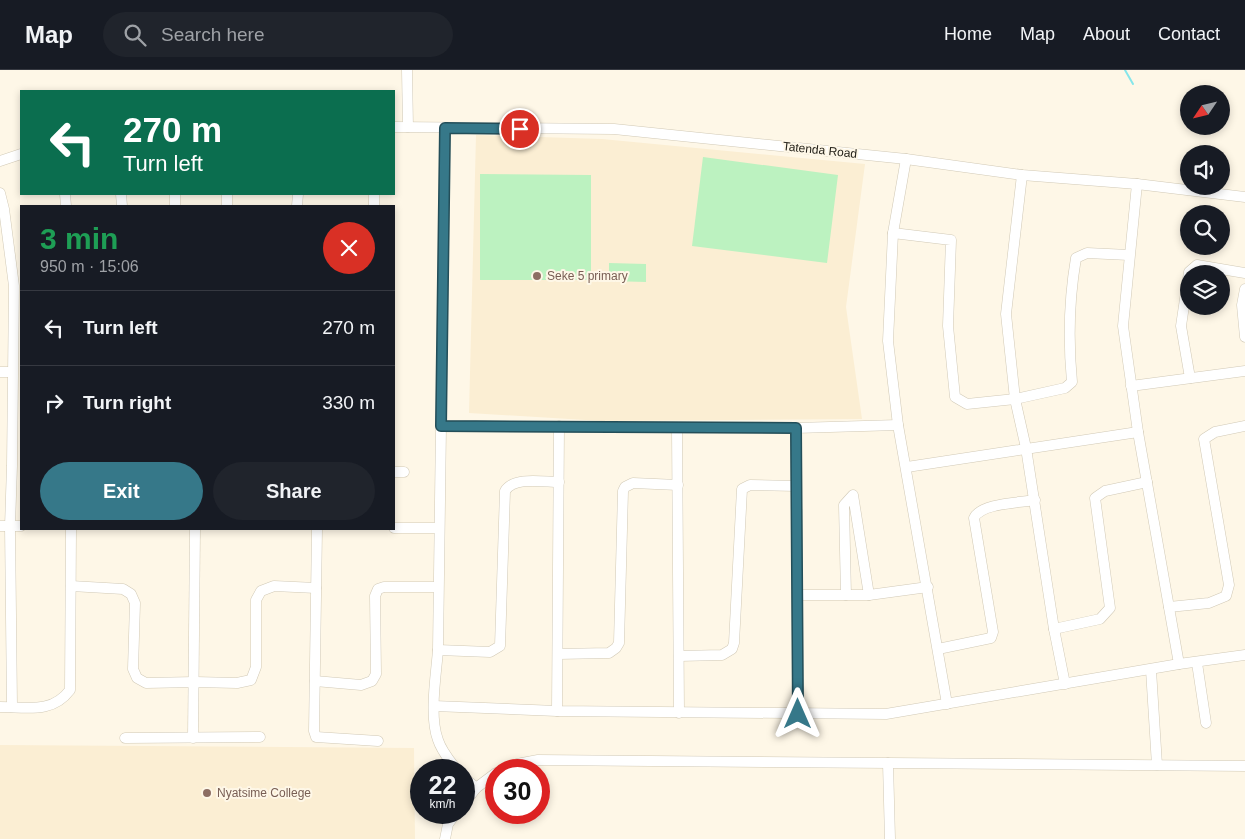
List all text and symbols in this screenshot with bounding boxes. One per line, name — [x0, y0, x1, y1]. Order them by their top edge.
search box — [103, 12, 453, 57]
text: Map — [25, 21, 73, 48]
icon: search — [121, 21, 149, 49]
text: Search here — [161, 24, 265, 45]
text: Home — [944, 24, 992, 44]
text: Map — [1020, 24, 1055, 44]
text: About — [1083, 24, 1130, 44]
text: Contact — [1158, 24, 1220, 44]
north arrow — [1180, 85, 1230, 135]
map controls — [1180, 85, 1230, 315]
pin — [499, 108, 541, 150]
icon: left — [40, 110, 105, 175]
text: 270 m — [123, 110, 222, 149]
icon: arrive — [506, 115, 534, 143]
street label: Tatenda Road — [782, 139, 858, 161]
button: sound — [1180, 145, 1230, 195]
text: Turn left — [123, 151, 203, 176]
button: search — [1180, 205, 1230, 255]
text: 3 min — [40, 222, 118, 255]
button: close — [323, 222, 375, 274]
text: 950 m · 15:06 — [40, 258, 139, 275]
button: layers — [1180, 265, 1230, 315]
place label: Seke 5 primary — [547, 269, 628, 283]
marker: Seke 5 primary — [531, 270, 543, 282]
icon: left — [40, 314, 68, 342]
text: Turn left — [83, 317, 158, 338]
text: 270 m — [322, 317, 375, 338]
icon: right — [40, 389, 68, 417]
text: Turn right — [83, 392, 171, 413]
text: 330 m — [322, 392, 375, 413]
button: Exit — [40, 462, 203, 520]
button: Share — [213, 462, 375, 520]
position arrow — [771, 687, 823, 739]
speed limit sign: 30 — [485, 759, 550, 824]
text: 22 — [429, 771, 456, 799]
place label: Nyatsime College — [217, 786, 311, 800]
marker: Nyatsime College — [201, 787, 213, 799]
text: km/h — [429, 797, 456, 811]

